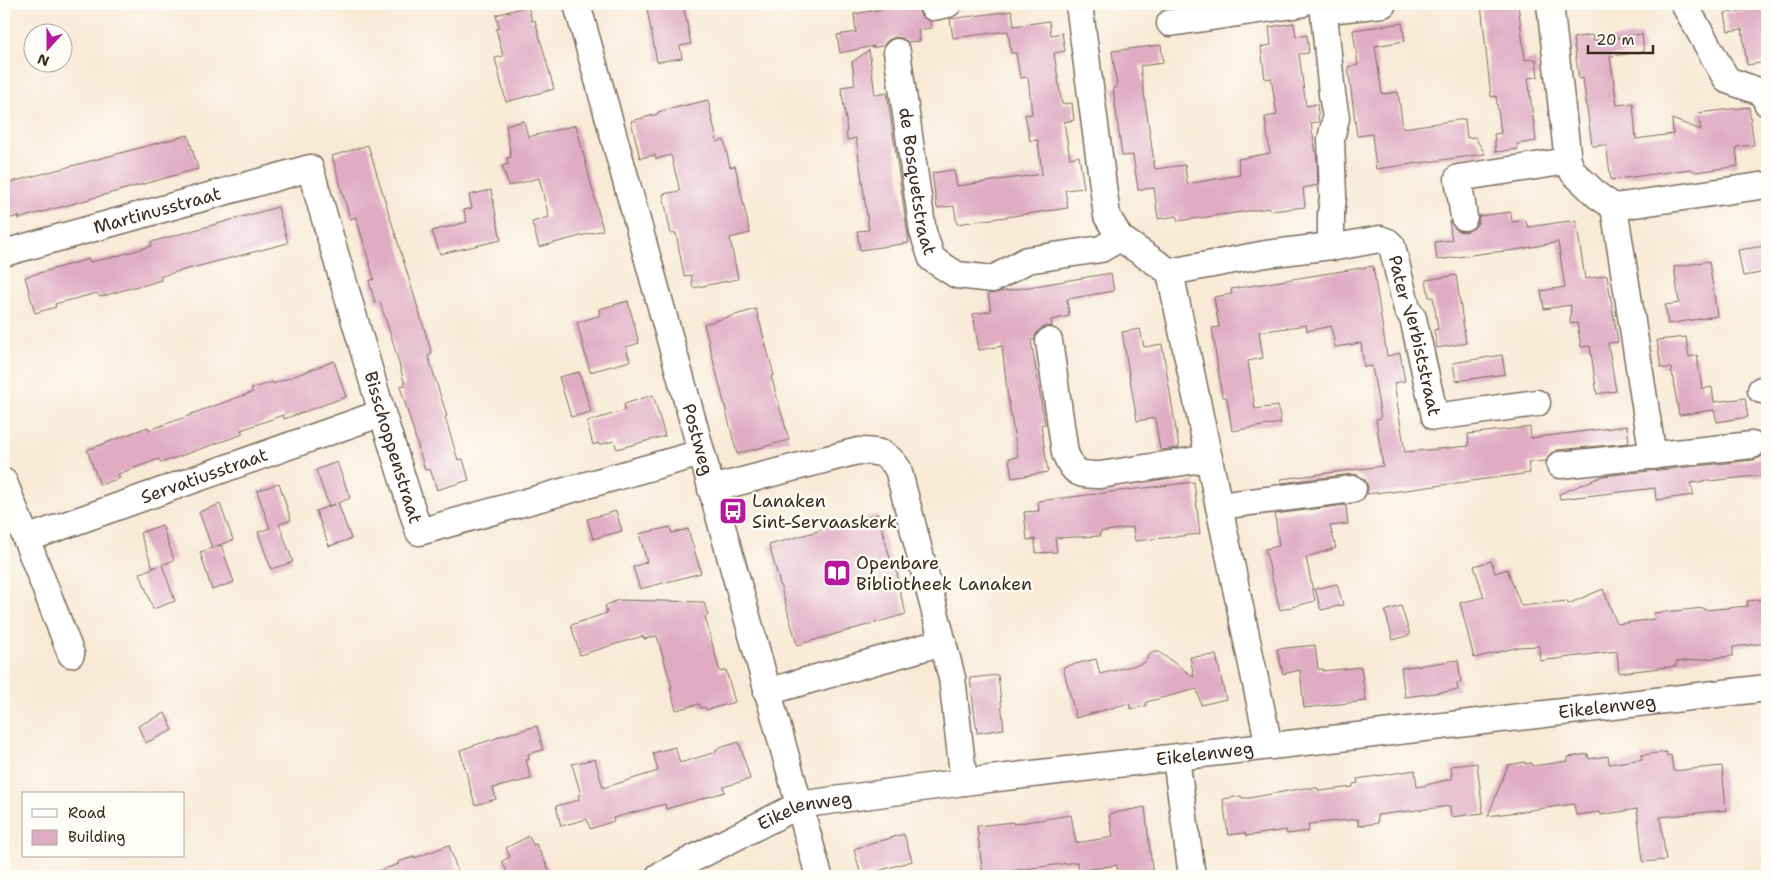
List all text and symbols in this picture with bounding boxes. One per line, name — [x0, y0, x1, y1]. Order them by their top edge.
north arrow — [22, 22, 72, 72]
scale bar — [1588, 22, 1654, 54]
text: 20 m — [1596, 30, 1635, 50]
text: N — [35, 50, 52, 71]
street label: de Bosquetstraat — [893, 106, 942, 259]
street label: Martinusstraat — [91, 181, 224, 240]
street label: Pater Verbiststraat — [1383, 253, 1446, 419]
street label: Bisschoppenstraat — [358, 368, 428, 527]
street label: Postweg — [676, 401, 719, 478]
street label: Servatiusstraat — [137, 442, 271, 509]
place label: Lanaken Sint-Servaaskerk — [752, 489, 897, 534]
bus stop icon: Lanaken Sint-Servaaskerk — [718, 496, 748, 526]
place label: Openbare Bibliotheek Lanaken — [856, 551, 1032, 596]
library icon: Openbare Bibliotheek Lanaken — [822, 558, 852, 588]
street label: Eikelenweg — [1557, 689, 1657, 724]
street label: Eikelenweg — [1155, 736, 1255, 771]
street label: Eikelenweg — [753, 786, 853, 836]
legend — [22, 792, 185, 858]
text: Road — [68, 803, 106, 823]
text: Building — [68, 827, 125, 847]

